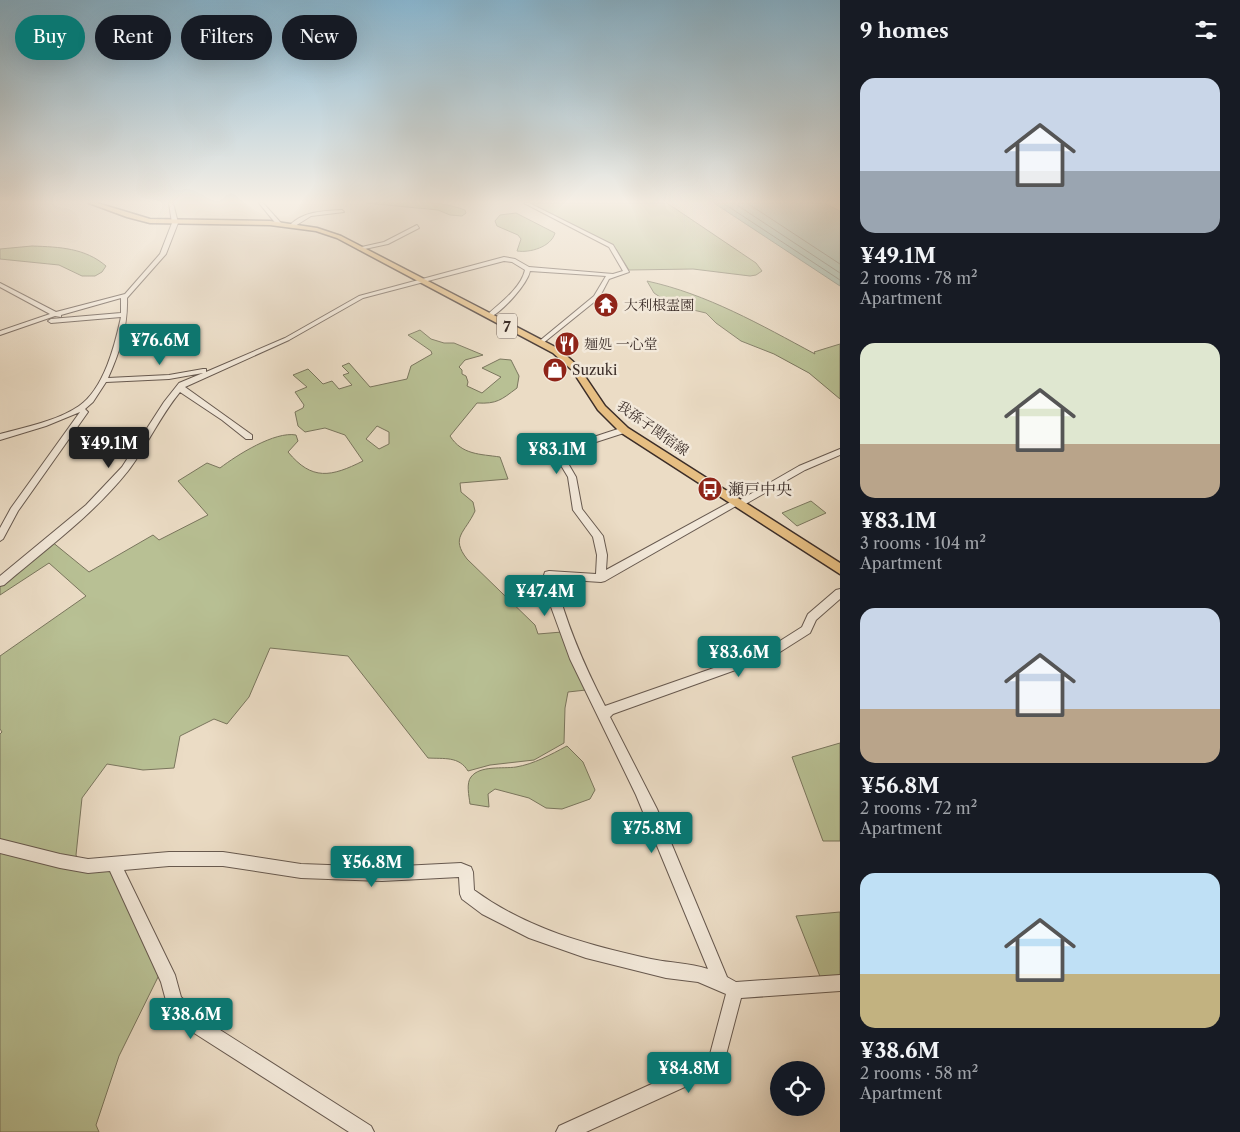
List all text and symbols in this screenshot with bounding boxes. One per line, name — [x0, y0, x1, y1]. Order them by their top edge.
chip: Buy — [15, 15, 85, 60]
chip: Rent — [95, 15, 171, 60]
chip: Filters — [181, 15, 272, 60]
chip: New — [282, 15, 357, 60]
icon: filters — [1192, 16, 1220, 44]
text: 9 homes — [860, 18, 949, 43]
icon: home — [995, 110, 1085, 200]
text: ¥49.1M — [860, 243, 936, 268]
text: 2 rooms · 78 m² — [860, 268, 978, 288]
text: Apartment — [860, 288, 942, 308]
temple icon: 大利根霊園 — [593, 292, 619, 318]
place label: 大利根霊園 — [624, 296, 694, 314]
road number: 7 — [497, 314, 517, 338]
pin: ¥76.6M — [119, 324, 201, 366]
text: ¥76.6M — [130, 330, 190, 350]
restaurant icon: 麺処 一心堂 — [554, 331, 580, 357]
place label: 麺処 一心堂 — [584, 335, 658, 353]
shop icon: Suzuki — [542, 357, 568, 383]
place label: Suzuki — [572, 361, 617, 379]
icon: home — [995, 375, 1085, 465]
street label: 我孫子関宿線 — [613, 397, 693, 459]
pin: ¥49.1M — [68, 426, 150, 469]
pin: ¥83.1M — [516, 432, 598, 475]
text: ¥49.1M — [80, 433, 138, 453]
text: ¥83.1M — [528, 439, 586, 459]
bus stop icon: 瀬戸中央 — [697, 476, 723, 502]
place label: 瀬戸中央 — [728, 479, 792, 499]
text: ¥83.1M — [860, 508, 937, 533]
text: 3 rooms · 104 m² — [860, 533, 986, 553]
text: Apartment — [860, 553, 942, 573]
pin: ¥47.4M — [504, 574, 586, 617]
text: ¥47.4M — [516, 581, 574, 601]
pin: ¥83.6M — [698, 636, 780, 678]
icon: home — [995, 640, 1085, 730]
text: ¥83.6M — [709, 642, 769, 662]
text: ¥56.8M — [860, 773, 940, 798]
text: 2 rooms · 72 m² — [860, 798, 977, 818]
pin: ¥75.8M — [611, 812, 693, 854]
text: ¥75.8M — [622, 818, 682, 838]
text: Apartment — [860, 818, 942, 838]
pin: ¥56.8M — [331, 846, 413, 888]
text: ¥56.8M — [342, 852, 402, 872]
icon: home — [995, 905, 1085, 995]
pin: ¥38.6M — [150, 998, 232, 1040]
text: ¥38.6M — [161, 1004, 221, 1024]
text: ¥38.6M — [860, 1038, 940, 1063]
pin: ¥84.8M — [648, 1052, 730, 1094]
text: ¥84.8M — [658, 1058, 720, 1078]
map controls — [770, 1061, 825, 1116]
button: locate — [770, 1061, 825, 1116]
text: 2 rooms · 58 m² — [860, 1063, 978, 1083]
text: Apartment — [860, 1083, 942, 1103]

